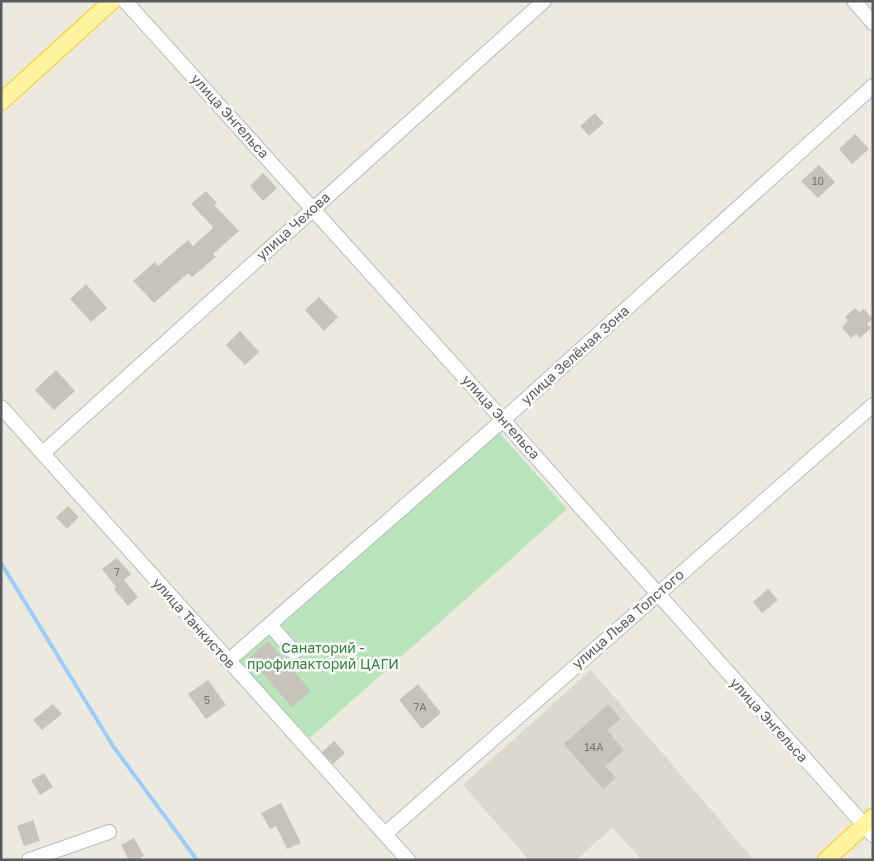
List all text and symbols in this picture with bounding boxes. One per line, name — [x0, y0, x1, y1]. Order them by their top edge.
street label: улица Энгельса — [188, 70, 273, 162]
house number: 10 — [812, 174, 824, 187]
street label: улица Чехова — [252, 188, 333, 263]
street label: улица Зелёная Зона — [517, 302, 632, 408]
street label: улица Энгельса — [459, 371, 544, 463]
house number: 7 — [114, 565, 120, 578]
street label: улица Льва Толстого — [568, 565, 687, 672]
street label: улица Танкистов — [149, 574, 239, 671]
park label: Санаторий - профилакторий ЦАГИ — [247, 639, 399, 672]
street label: улица Энгельса — [727, 674, 812, 766]
house number: 5 — [204, 693, 210, 706]
house number: 7А — [413, 700, 427, 713]
house number: 14А — [584, 740, 604, 753]

